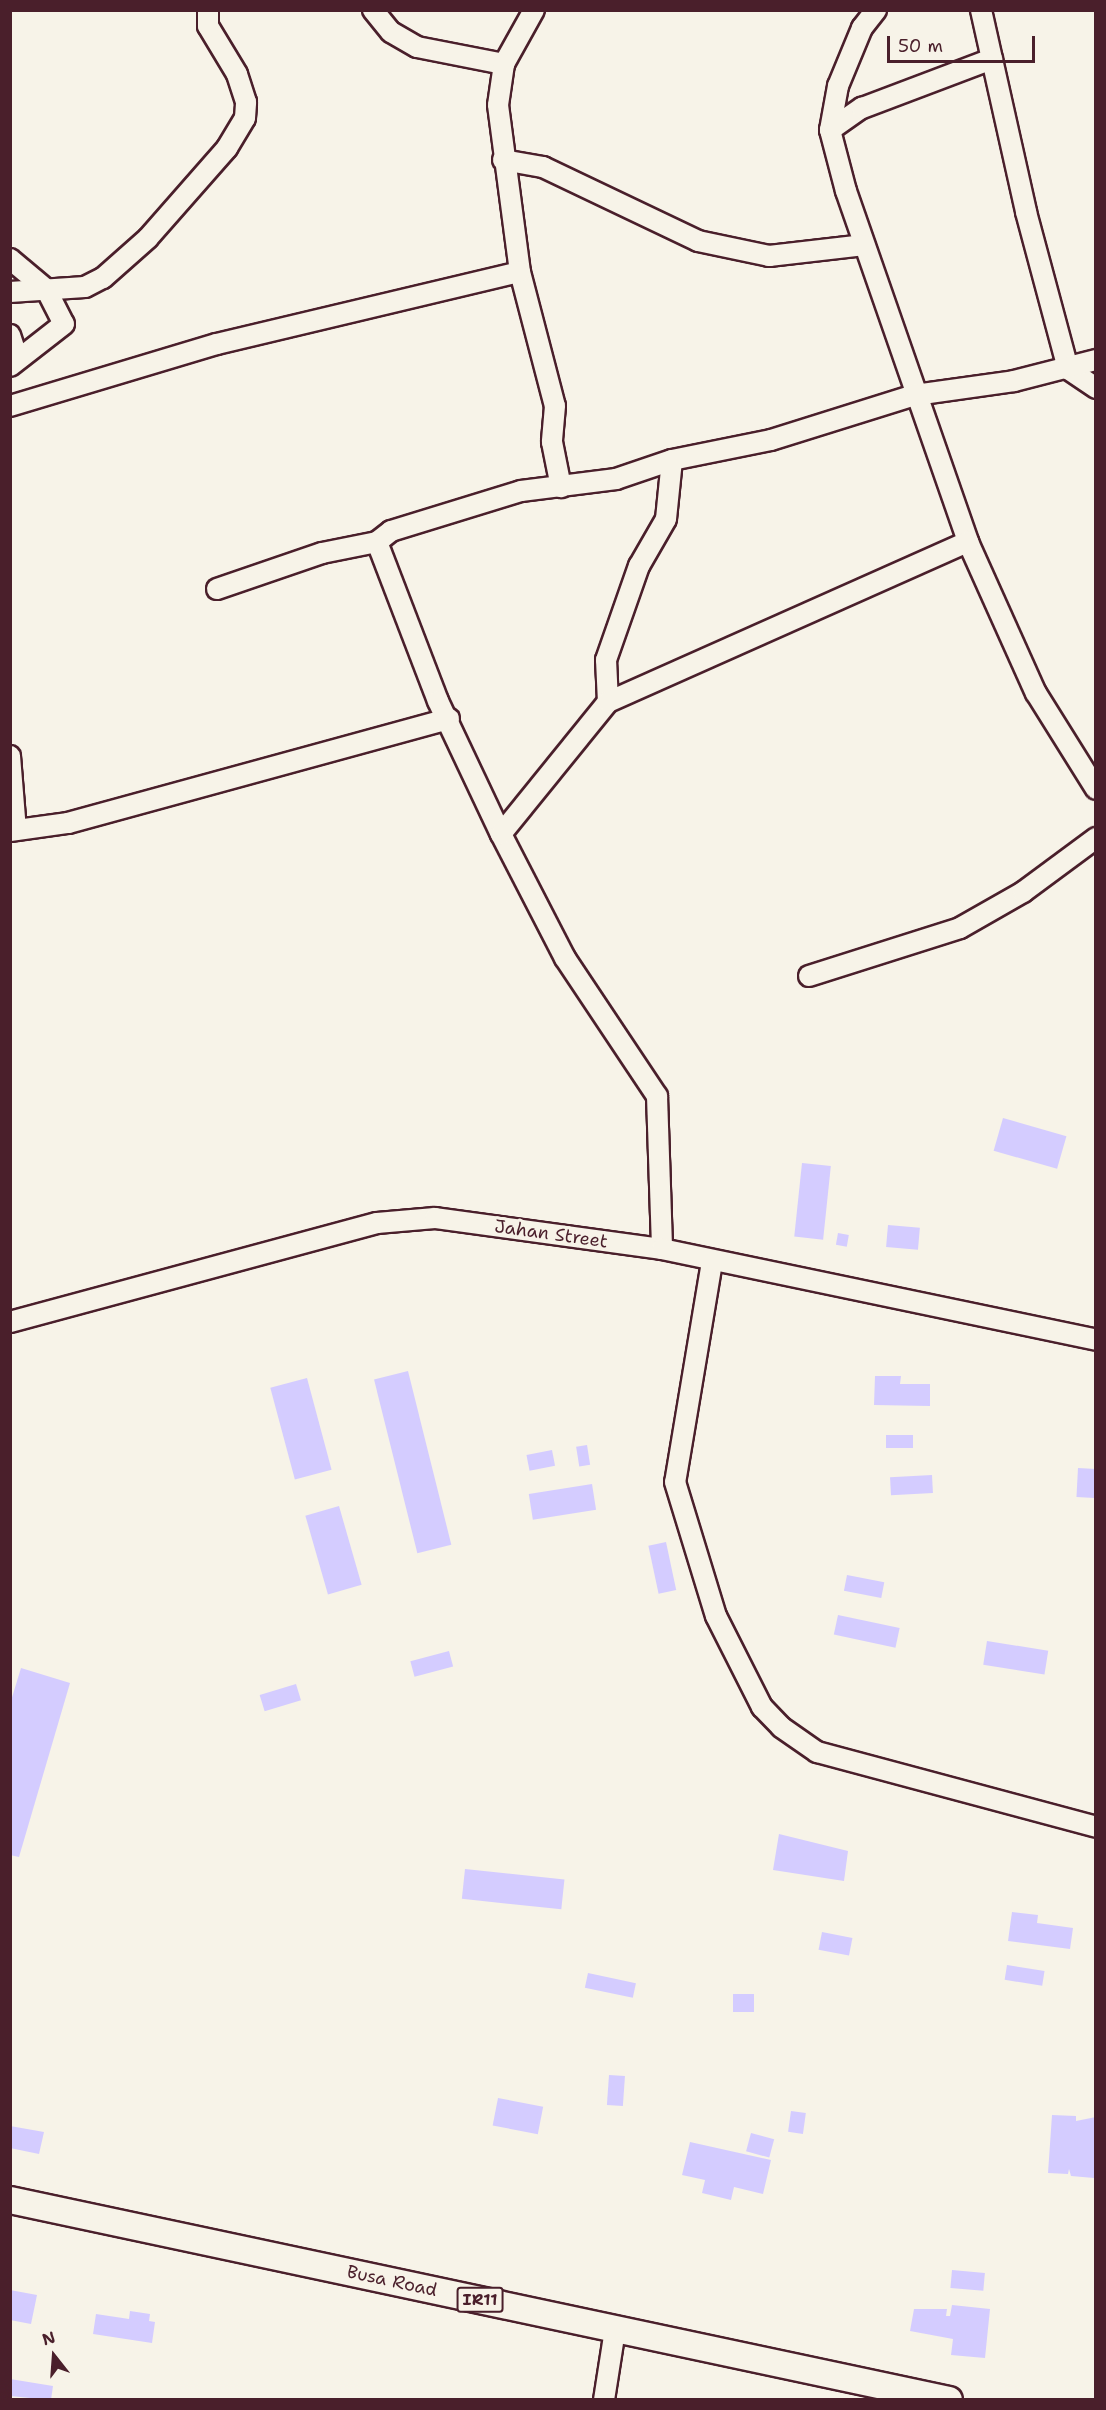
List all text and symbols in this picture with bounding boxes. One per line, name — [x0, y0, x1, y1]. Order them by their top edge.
scale bar — [890, 24, 1038, 62]
text: 50 m — [898, 34, 943, 58]
street label: Jahan Street — [493, 1215, 609, 1253]
street label: Busa Road — [345, 2261, 439, 2301]
road number: IR11 — [456, 2287, 504, 2313]
north arrow — [24, 2326, 84, 2386]
text: N — [39, 2326, 58, 2350]

